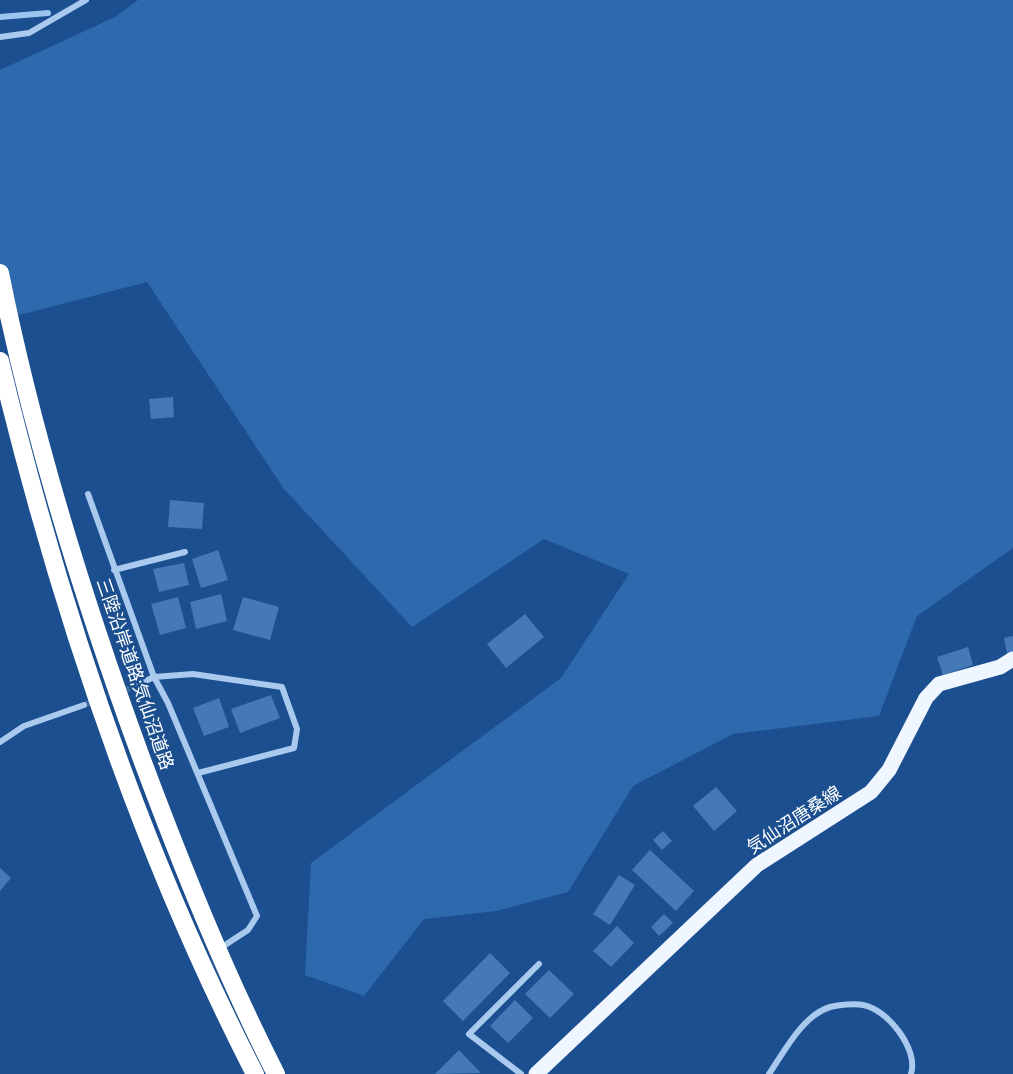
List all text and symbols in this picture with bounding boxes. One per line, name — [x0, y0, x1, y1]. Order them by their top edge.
street label: 三陸沿岸道路;気仙沼道路 — [93, 575, 178, 772]
street label: 気仙沼唐桑線 — [743, 781, 845, 858]

